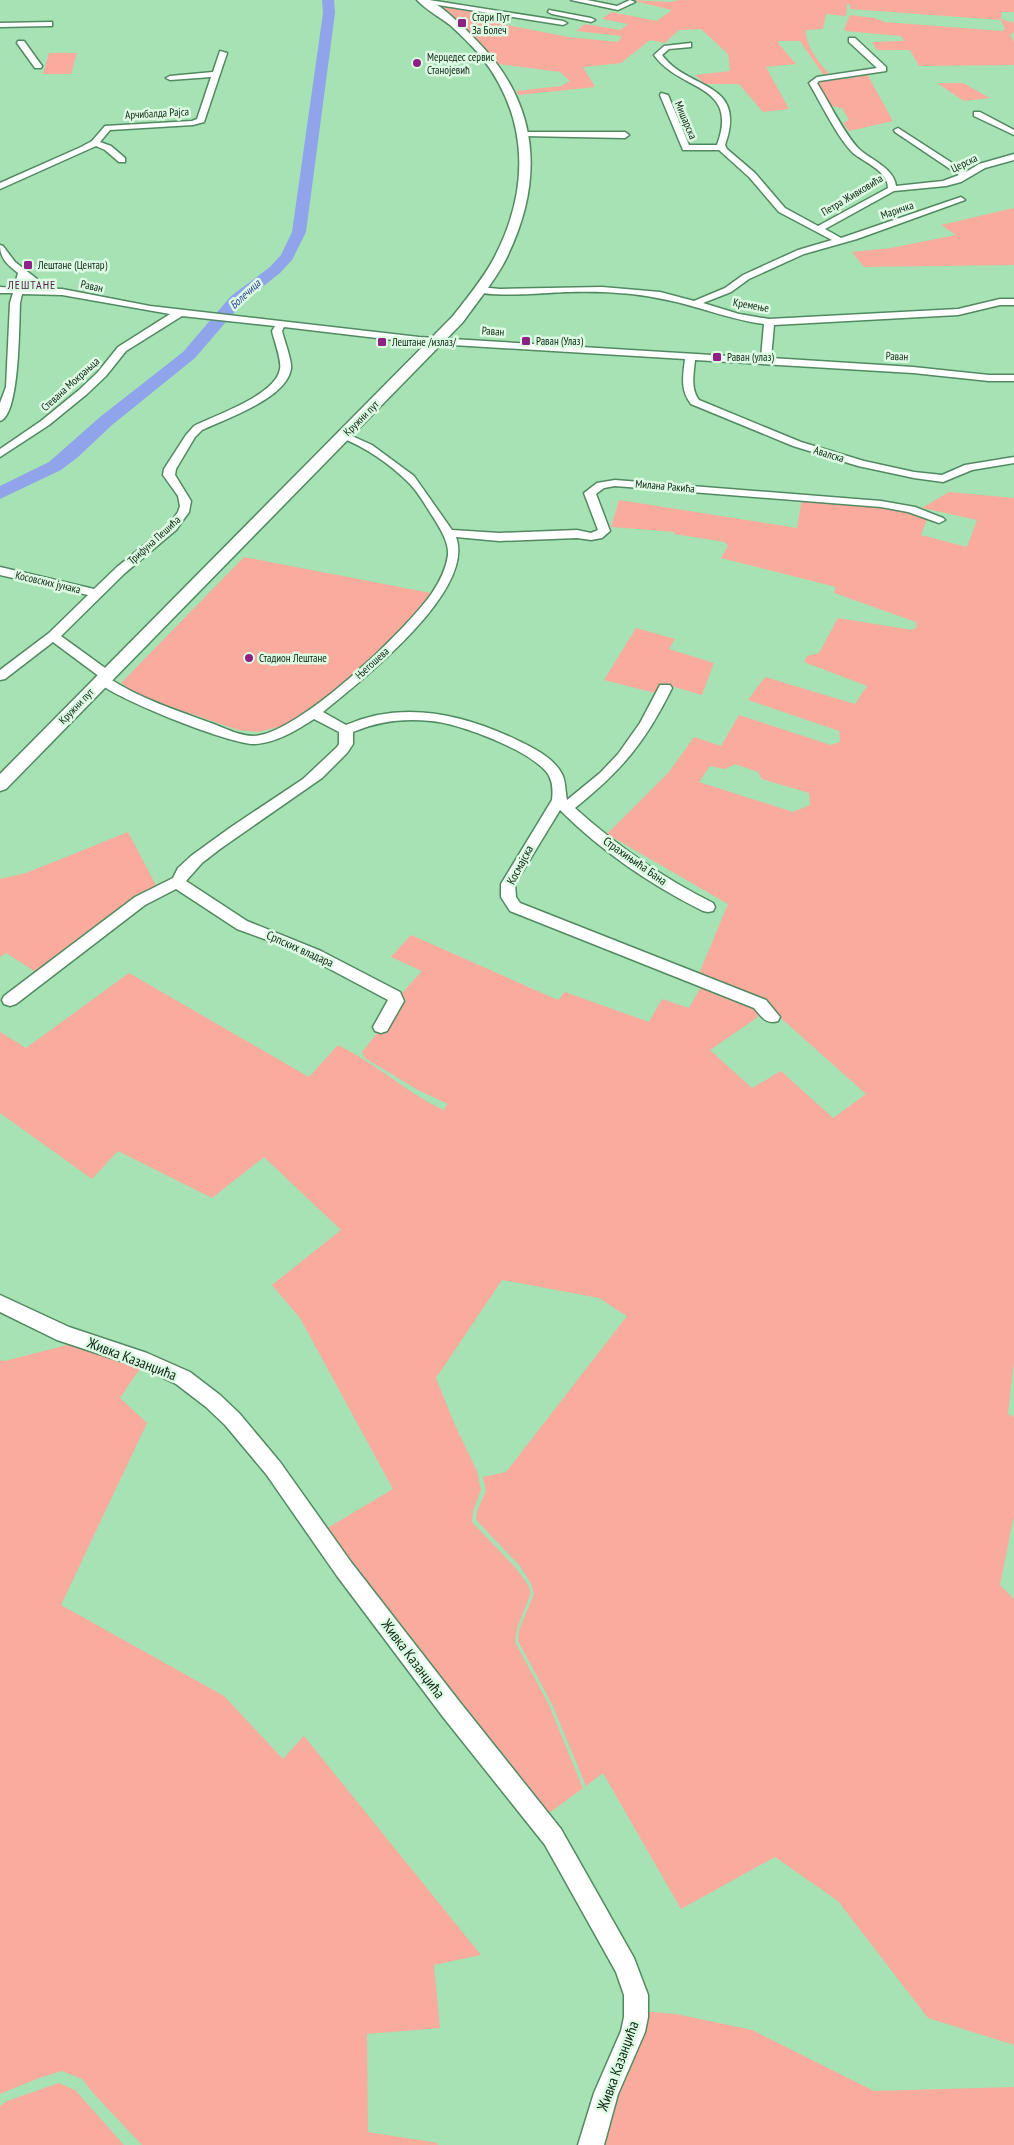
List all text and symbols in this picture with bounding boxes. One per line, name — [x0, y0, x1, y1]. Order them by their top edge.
place label: Стари Пут За Болеч — [472, 10, 510, 37]
marker: Стари Пут За Болеч — [456, 17, 468, 29]
place label: Мерцедес сервис Станојевић — [427, 50, 494, 77]
marker: Мерцедес сервис Станојевић — [411, 57, 423, 69]
street label: Мишарска — [672, 99, 700, 141]
street label: Арчибалда Рајса — [125, 104, 189, 122]
street label: Церска — [948, 151, 980, 175]
street label: Петра Живковића — [819, 171, 885, 219]
street label: Маричка — [879, 198, 915, 222]
place label: Лештане (Центар) — [37, 258, 108, 272]
marker: Лештане (Центар) — [22, 259, 34, 271]
water label: Болечица — [227, 276, 264, 312]
district label: ЛЕШТАНЕ — [7, 277, 56, 292]
street label: Раван — [79, 277, 105, 295]
street label: Кремење — [732, 295, 771, 315]
street label: Раван — [481, 323, 505, 339]
place label: Раван (Улаз) — [536, 334, 583, 348]
place label: Лештане /излаз/ — [391, 335, 457, 349]
marker: Раван (Улаз) — [520, 335, 532, 347]
marker: Лештане /излаз/ — [376, 336, 388, 348]
street label: Раван — [885, 348, 909, 364]
place label: Раван (улаз) — [727, 350, 774, 364]
marker: Раван (улаз) — [711, 351, 723, 363]
street label: Стевана Мокрањца — [38, 354, 102, 414]
street label: Кружни пут — [340, 397, 382, 439]
street label: Авалска — [812, 443, 846, 465]
street label: Милана Ракића — [635, 476, 695, 496]
street label: Трифуна Пешића — [125, 513, 183, 567]
street label: Косовских јунака — [14, 568, 82, 596]
street label: Његошева — [352, 644, 392, 682]
place label: Стадион Лештане — [259, 651, 327, 665]
marker: Стадион Лештане — [243, 652, 255, 664]
street label: Кружни пут — [55, 685, 97, 727]
street label: Страхињића Бана — [600, 833, 670, 888]
street label: Космајска — [503, 842, 536, 887]
street label: Српских владара — [264, 927, 336, 970]
street label: Живка Казанџића — [84, 1332, 180, 1384]
street label: Живка Казанџића — [377, 1615, 449, 1702]
street label: Живка Казанџића — [592, 2018, 643, 2114]

